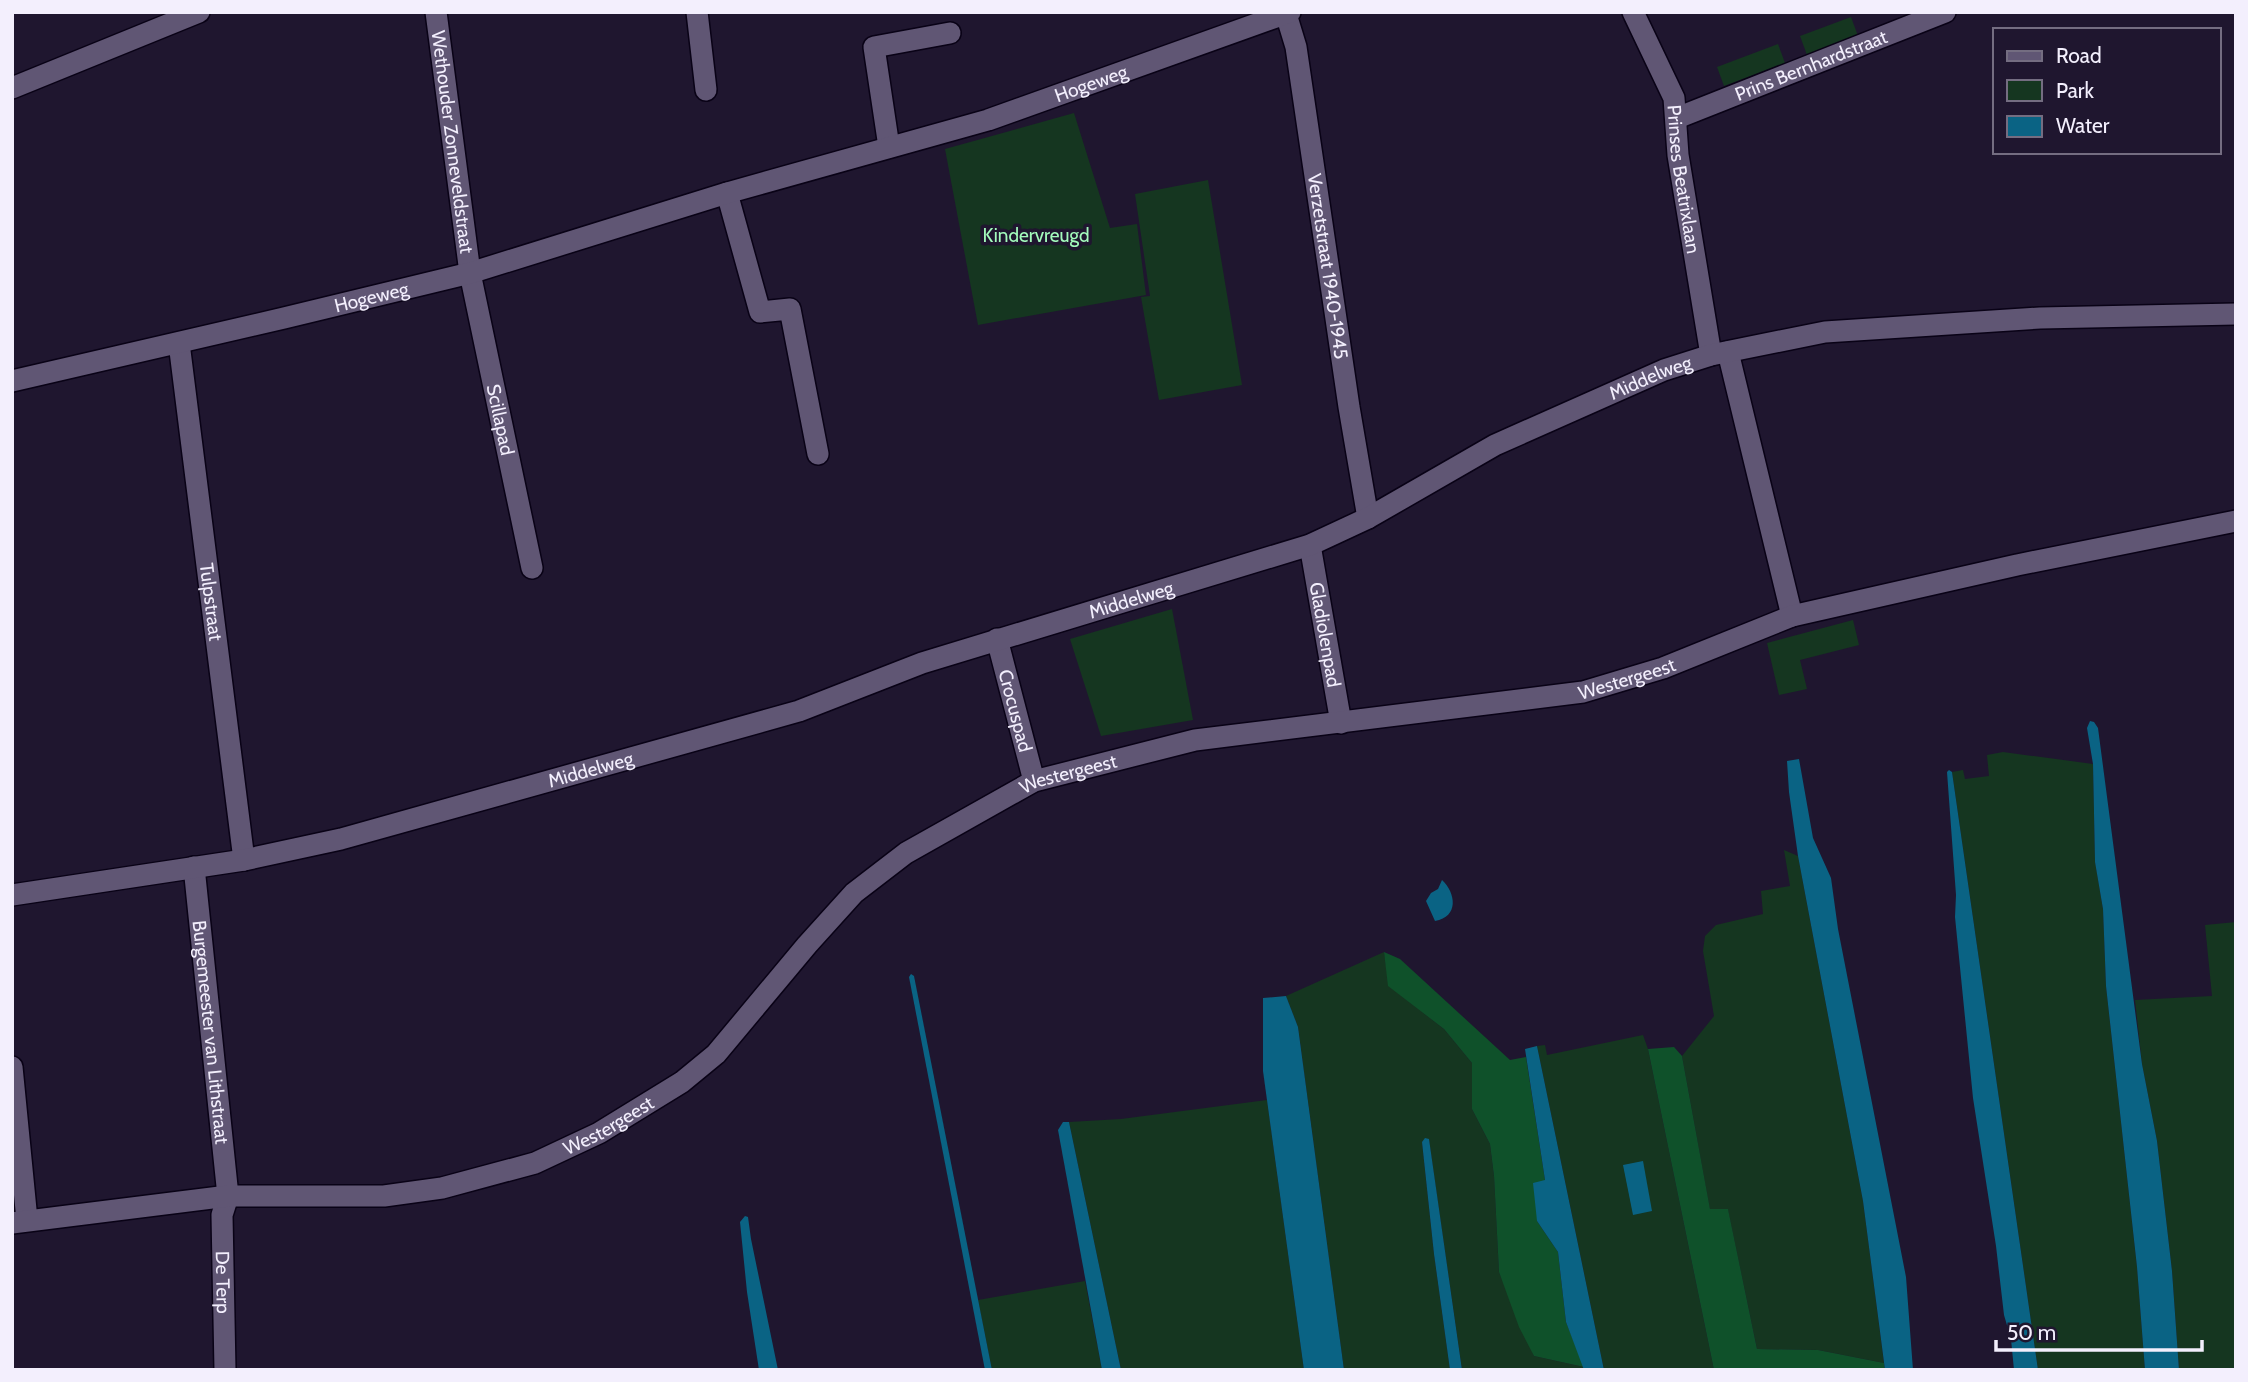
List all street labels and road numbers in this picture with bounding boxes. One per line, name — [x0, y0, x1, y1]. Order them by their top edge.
street label: Prins Bernhardstraat — [1732, 24, 1891, 105]
street label: Wethouder Zonneveldstraat — [427, 29, 479, 255]
street label: Hogeweg — [1051, 59, 1131, 107]
street label: Prinses Beatrixlaan — [1663, 104, 1706, 255]
street label: Verzetstraat 1940-1945 — [1303, 172, 1353, 360]
street label: Hogeweg — [332, 277, 411, 317]
street label: Middelweg — [1605, 350, 1695, 404]
street label: Scillapad — [482, 382, 519, 457]
street label: Tulpstraat — [195, 562, 228, 643]
street label: Middelweg — [1086, 576, 1177, 623]
street label: Gladiolenpad — [1305, 580, 1346, 689]
street label: Westergeest — [1576, 653, 1679, 704]
street label: Crocuspad — [994, 667, 1037, 754]
street label: Middelweg — [545, 746, 636, 792]
street label: Westergeest — [1015, 749, 1120, 798]
street label: Burgemeester van Lithstraat — [188, 919, 234, 1146]
street label: Westergeest — [560, 1091, 658, 1160]
street label: De Terp — [211, 1251, 235, 1314]

